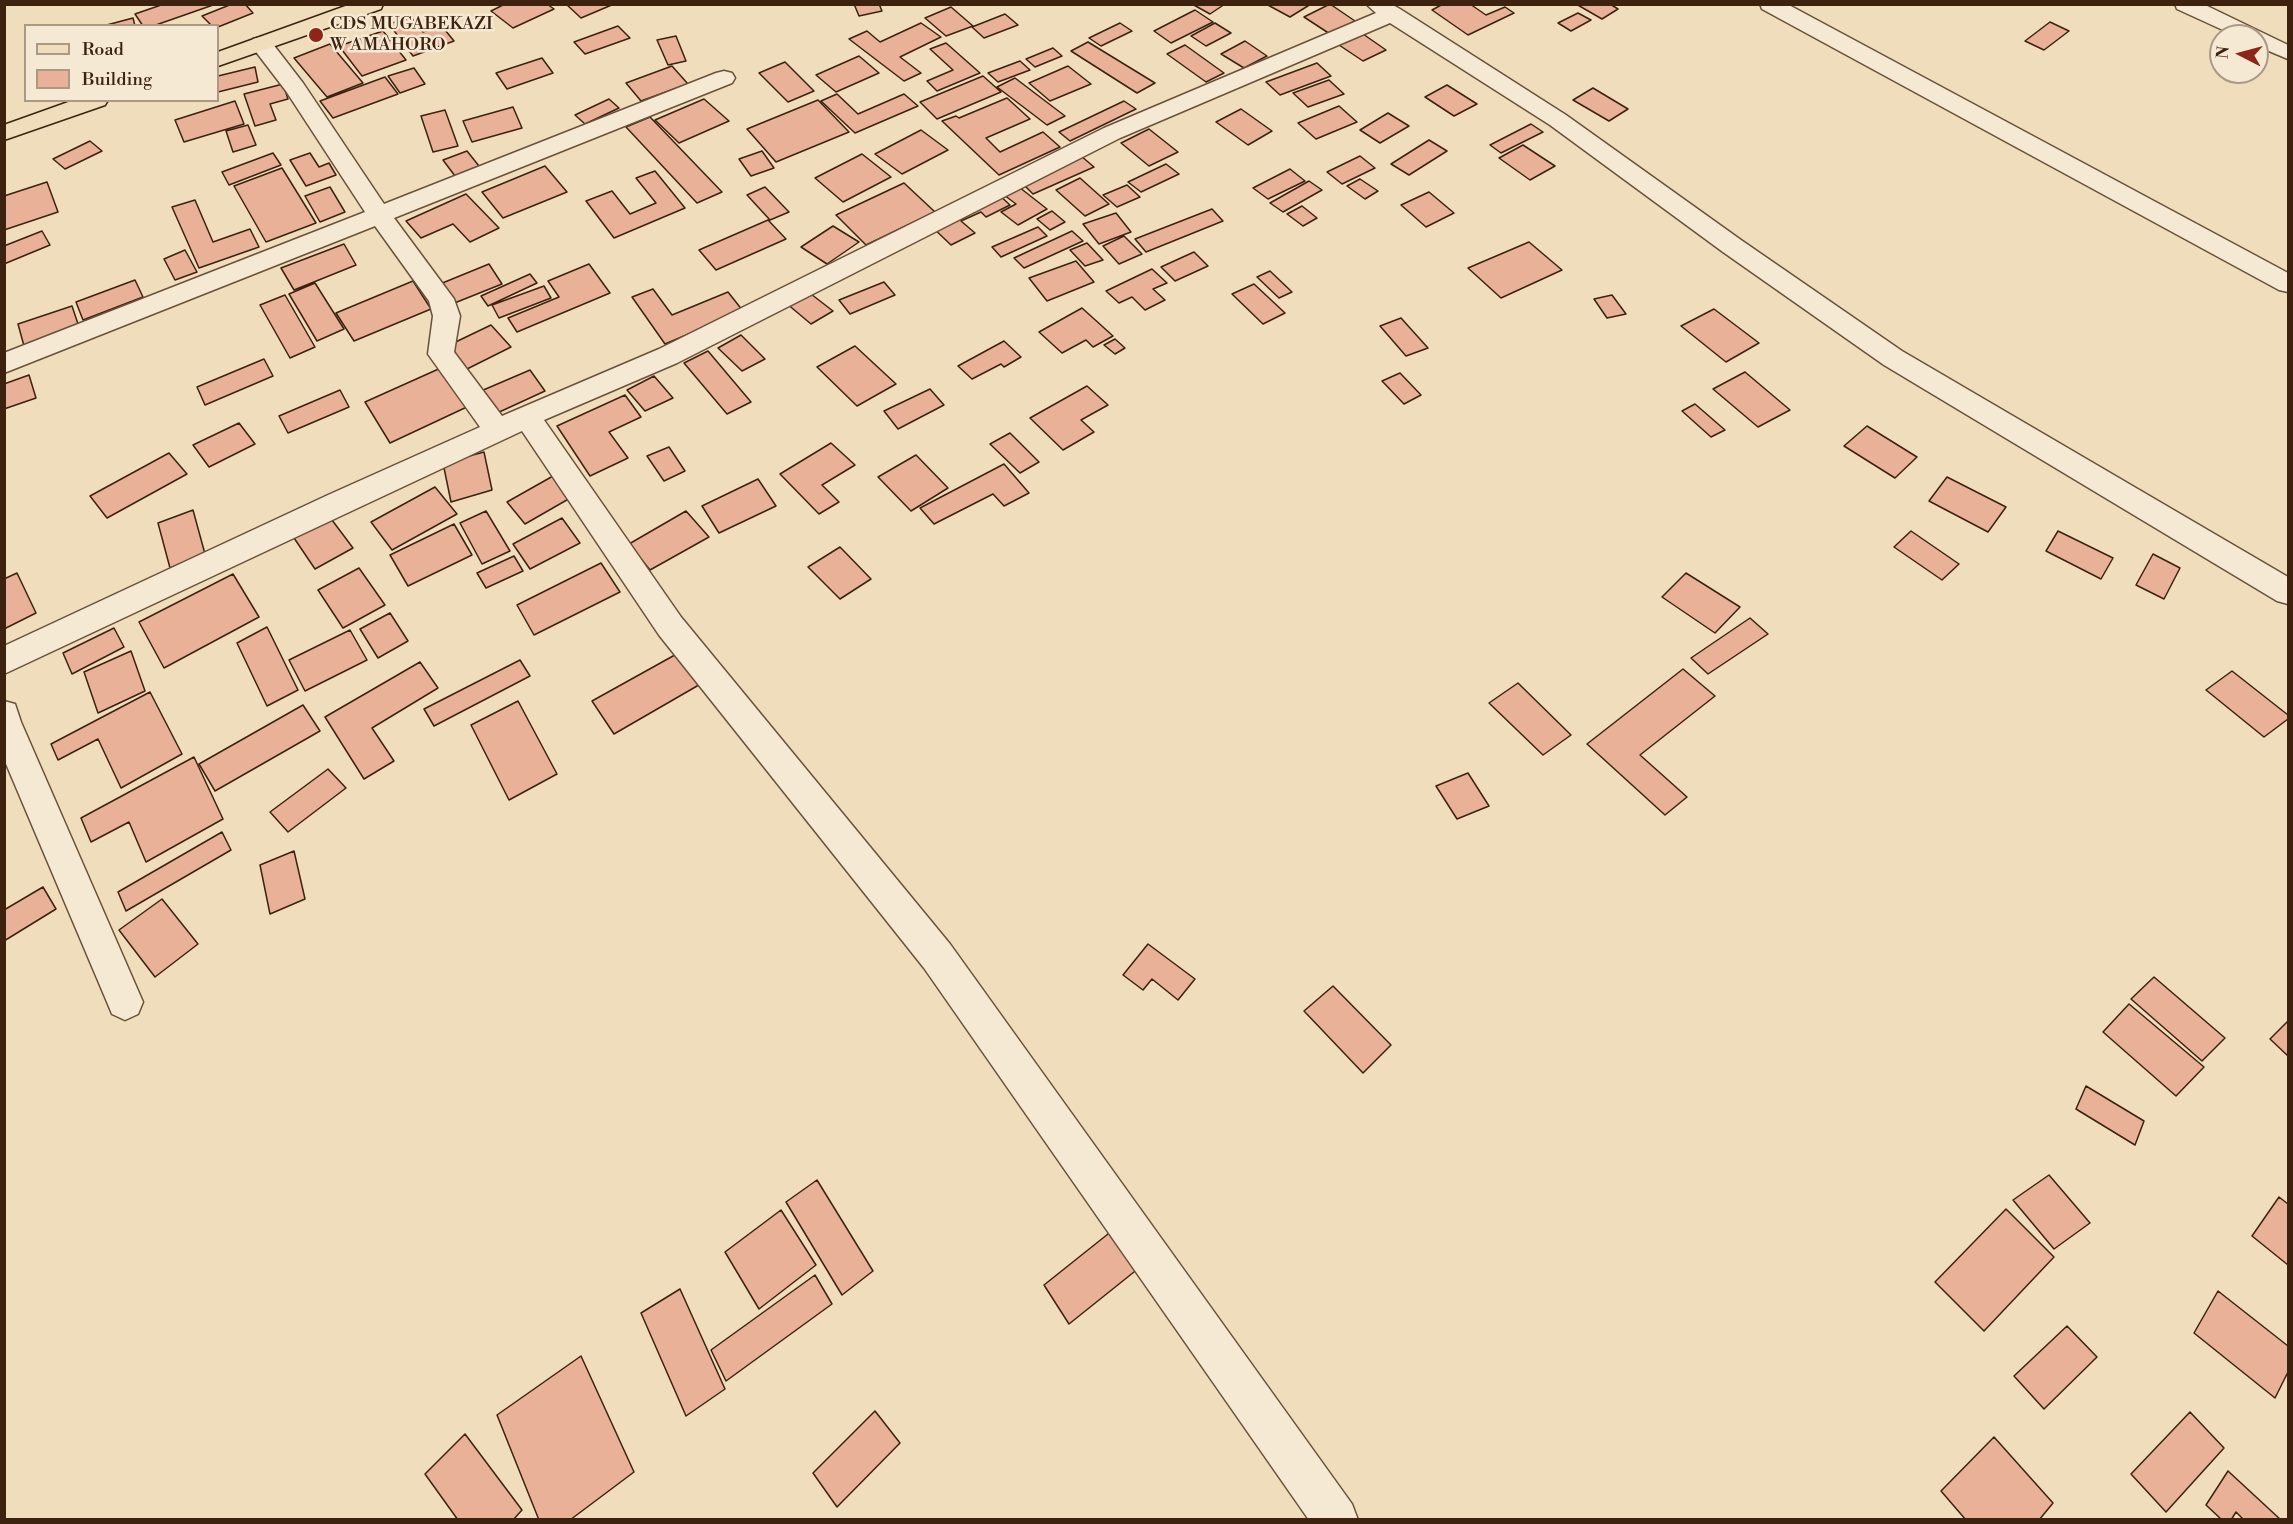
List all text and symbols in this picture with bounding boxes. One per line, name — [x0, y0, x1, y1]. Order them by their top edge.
place label: CDS MUGABEKAZI W AMAHORO — [330, 14, 493, 57]
legend — [24, 24, 219, 102]
north arrow — [2209, 24, 2269, 84]
marker: CDS MUGABEKAZI W AMAHORO — [307, 26, 325, 44]
text: Road — [82, 38, 124, 61]
text: N — [2212, 45, 2234, 60]
text: Building — [82, 68, 152, 91]

